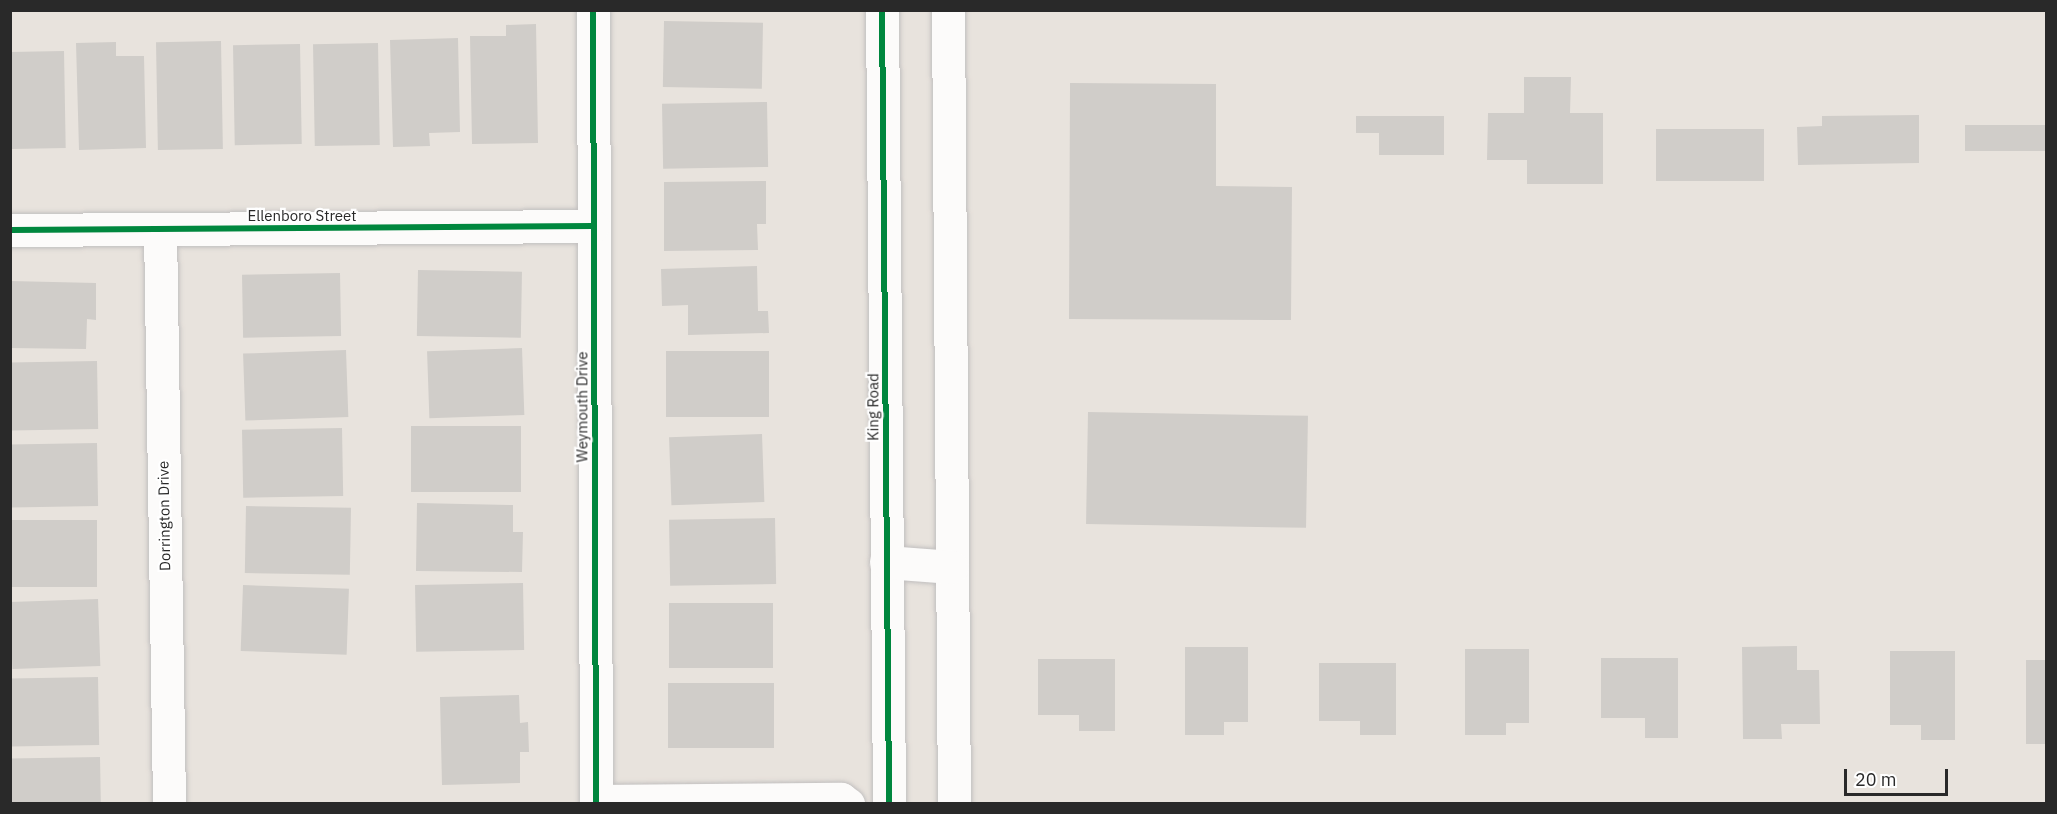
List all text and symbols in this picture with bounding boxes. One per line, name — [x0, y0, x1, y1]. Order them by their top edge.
street label: Ellenboro Street — [247, 207, 357, 225]
street label: Weymouth Drive — [573, 352, 591, 462]
street label: King Road — [864, 373, 882, 441]
street label: Dorrington Drive — [154, 461, 174, 571]
scale bar — [1847, 757, 1950, 795]
text: 20 m — [1855, 768, 1897, 791]

